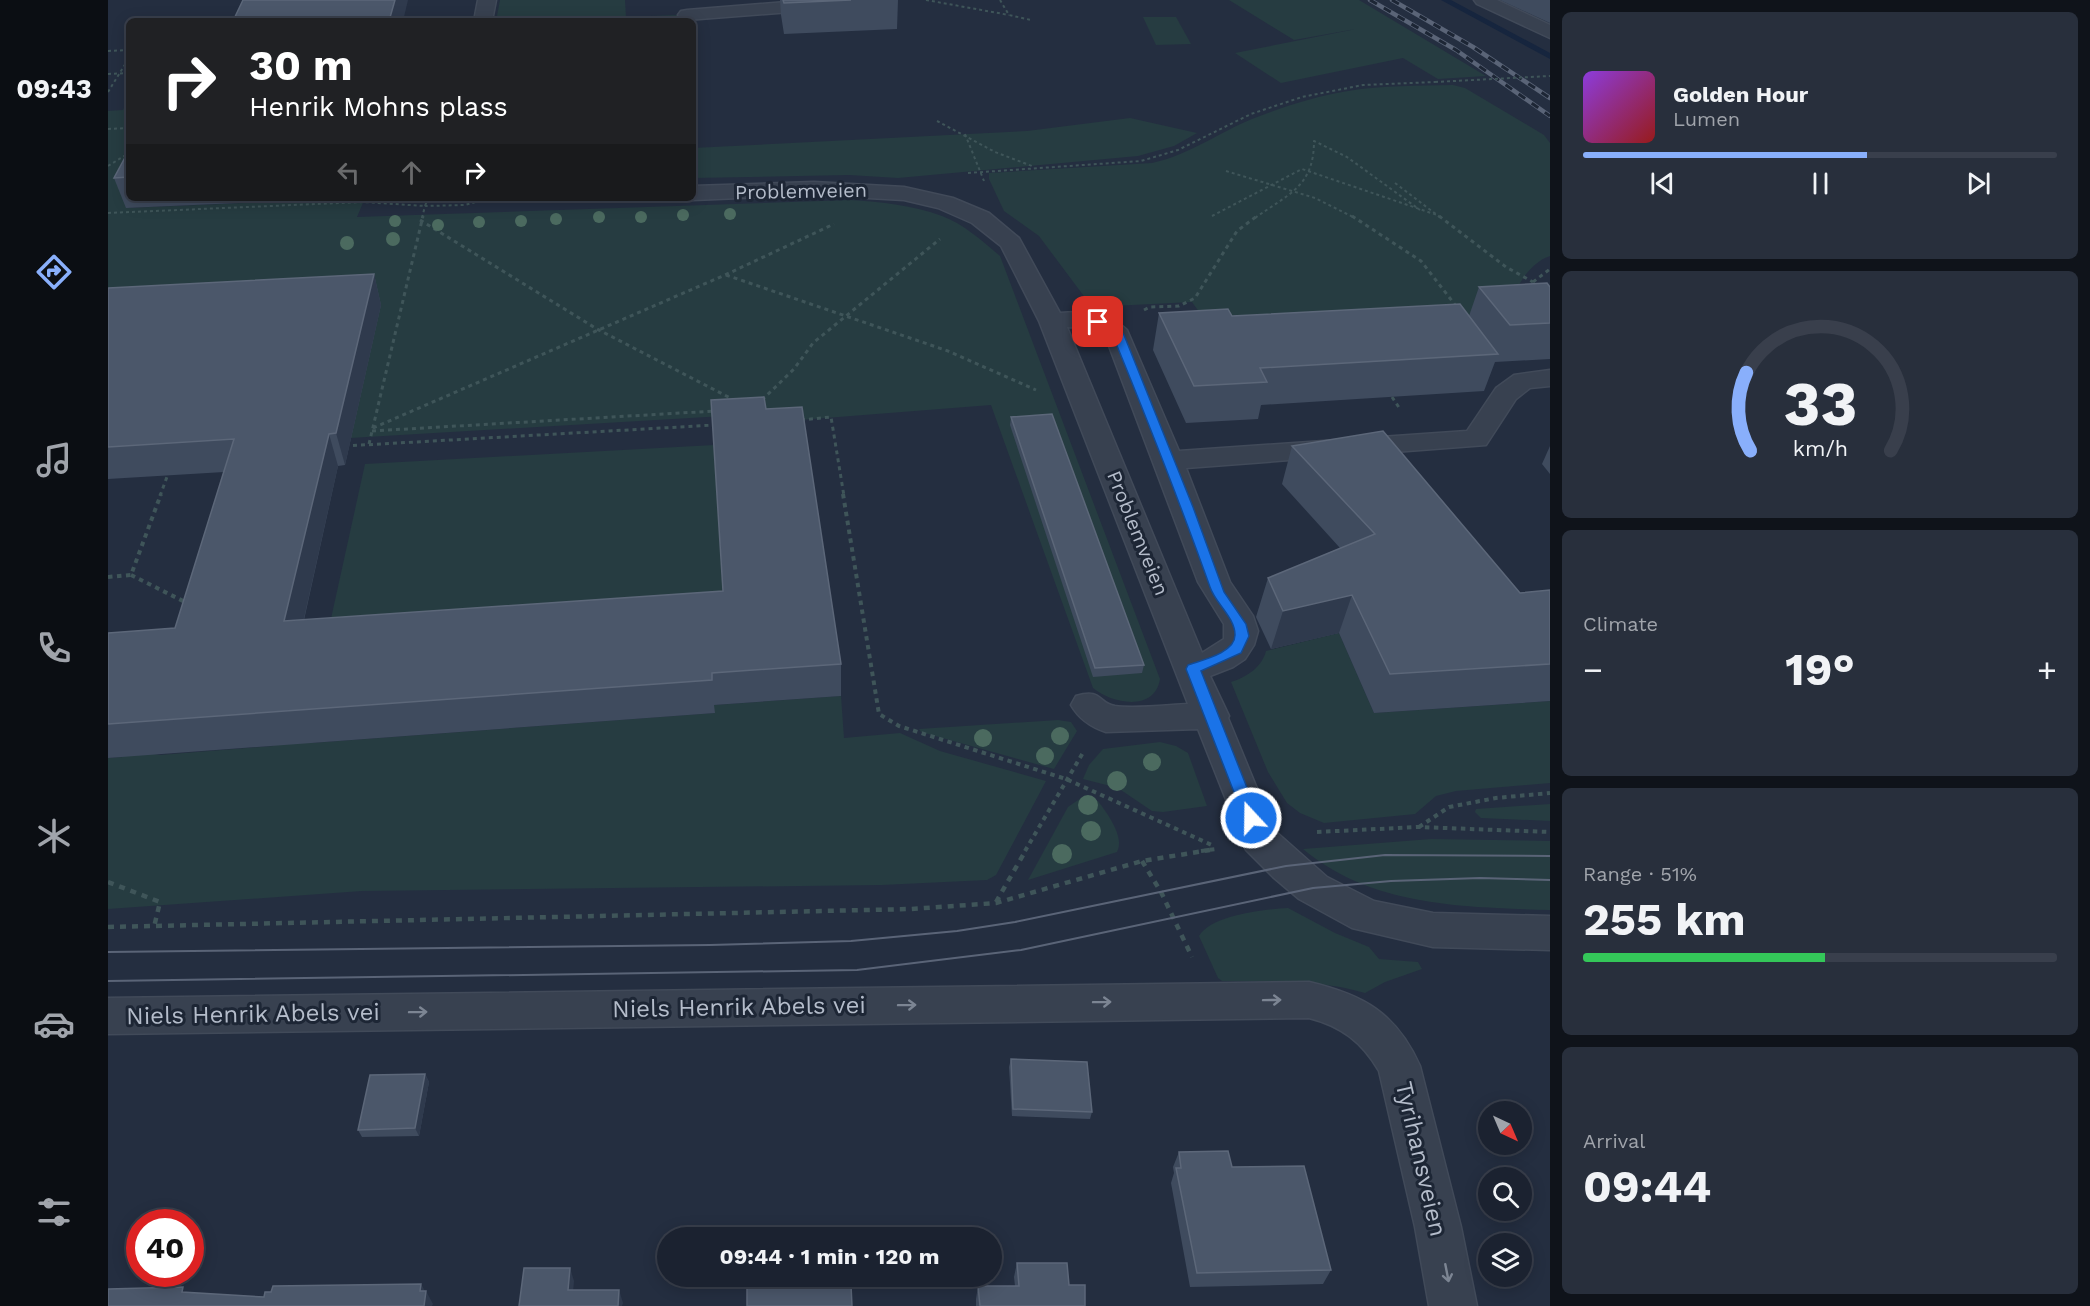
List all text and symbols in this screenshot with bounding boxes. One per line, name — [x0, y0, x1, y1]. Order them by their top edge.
text: 30 m — [249, 41, 353, 90]
icon: right — [150, 42, 228, 120]
text: 09:43 — [16, 73, 92, 105]
text: Golden Hour — [1673, 82, 1808, 107]
text: Henrik Mohns plass — [249, 91, 508, 123]
text: Lumen — [1673, 107, 1740, 131]
icon: left — [332, 156, 365, 189]
icon: ahead — [395, 156, 428, 189]
icon: right — [458, 156, 491, 189]
icon: previous — [1646, 167, 1679, 200]
icon: pause — [1804, 167, 1837, 200]
icon: next — [1962, 167, 1995, 200]
street label: Problemveien — [735, 178, 867, 204]
icon: directions — [33, 251, 75, 293]
pin — [1072, 296, 1123, 347]
icon: arrive — [1081, 305, 1114, 338]
text: 33 — [1783, 367, 1857, 440]
text: km/h — [1792, 437, 1848, 462]
icon: music — [33, 439, 75, 481]
street label: Problemveien — [1102, 467, 1174, 599]
text: Climate — [1583, 612, 1658, 636]
icon: phone — [33, 627, 75, 669]
text: 19° — [1785, 643, 1855, 696]
text: − — [1583, 650, 1603, 689]
text: + — [2037, 650, 2057, 689]
position arrow — [1219, 786, 1283, 850]
icon: climate — [33, 815, 75, 857]
text: Range · 51% — [1583, 862, 1697, 886]
text: 255 km — [1583, 893, 1746, 946]
street label: Niels Henrik Abels vei — [612, 991, 866, 1023]
one-way arrow — [1262, 994, 1282, 1006]
one-way arrow — [1092, 996, 1112, 1008]
street label: Niels Henrik Abels vei — [126, 998, 380, 1030]
one-way arrow — [897, 999, 917, 1011]
icon: car — [33, 1003, 75, 1045]
one-way arrow — [408, 1006, 428, 1017]
street label: Tyrihansveien — [1390, 1079, 1452, 1239]
north arrow — [1478, 1101, 1532, 1155]
map controls — [1478, 1101, 1532, 1287]
text: Arrival — [1583, 1129, 1645, 1153]
text: 09:44 — [1583, 1160, 1711, 1213]
button: search — [1478, 1167, 1532, 1221]
icon: filters — [33, 1191, 75, 1233]
speed limit sign: 40 — [126, 1209, 204, 1287]
button: layers — [1478, 1233, 1532, 1287]
text: 09:44 · 1 min · 120 m — [720, 1244, 939, 1269]
one-way arrow — [1442, 1263, 1453, 1283]

